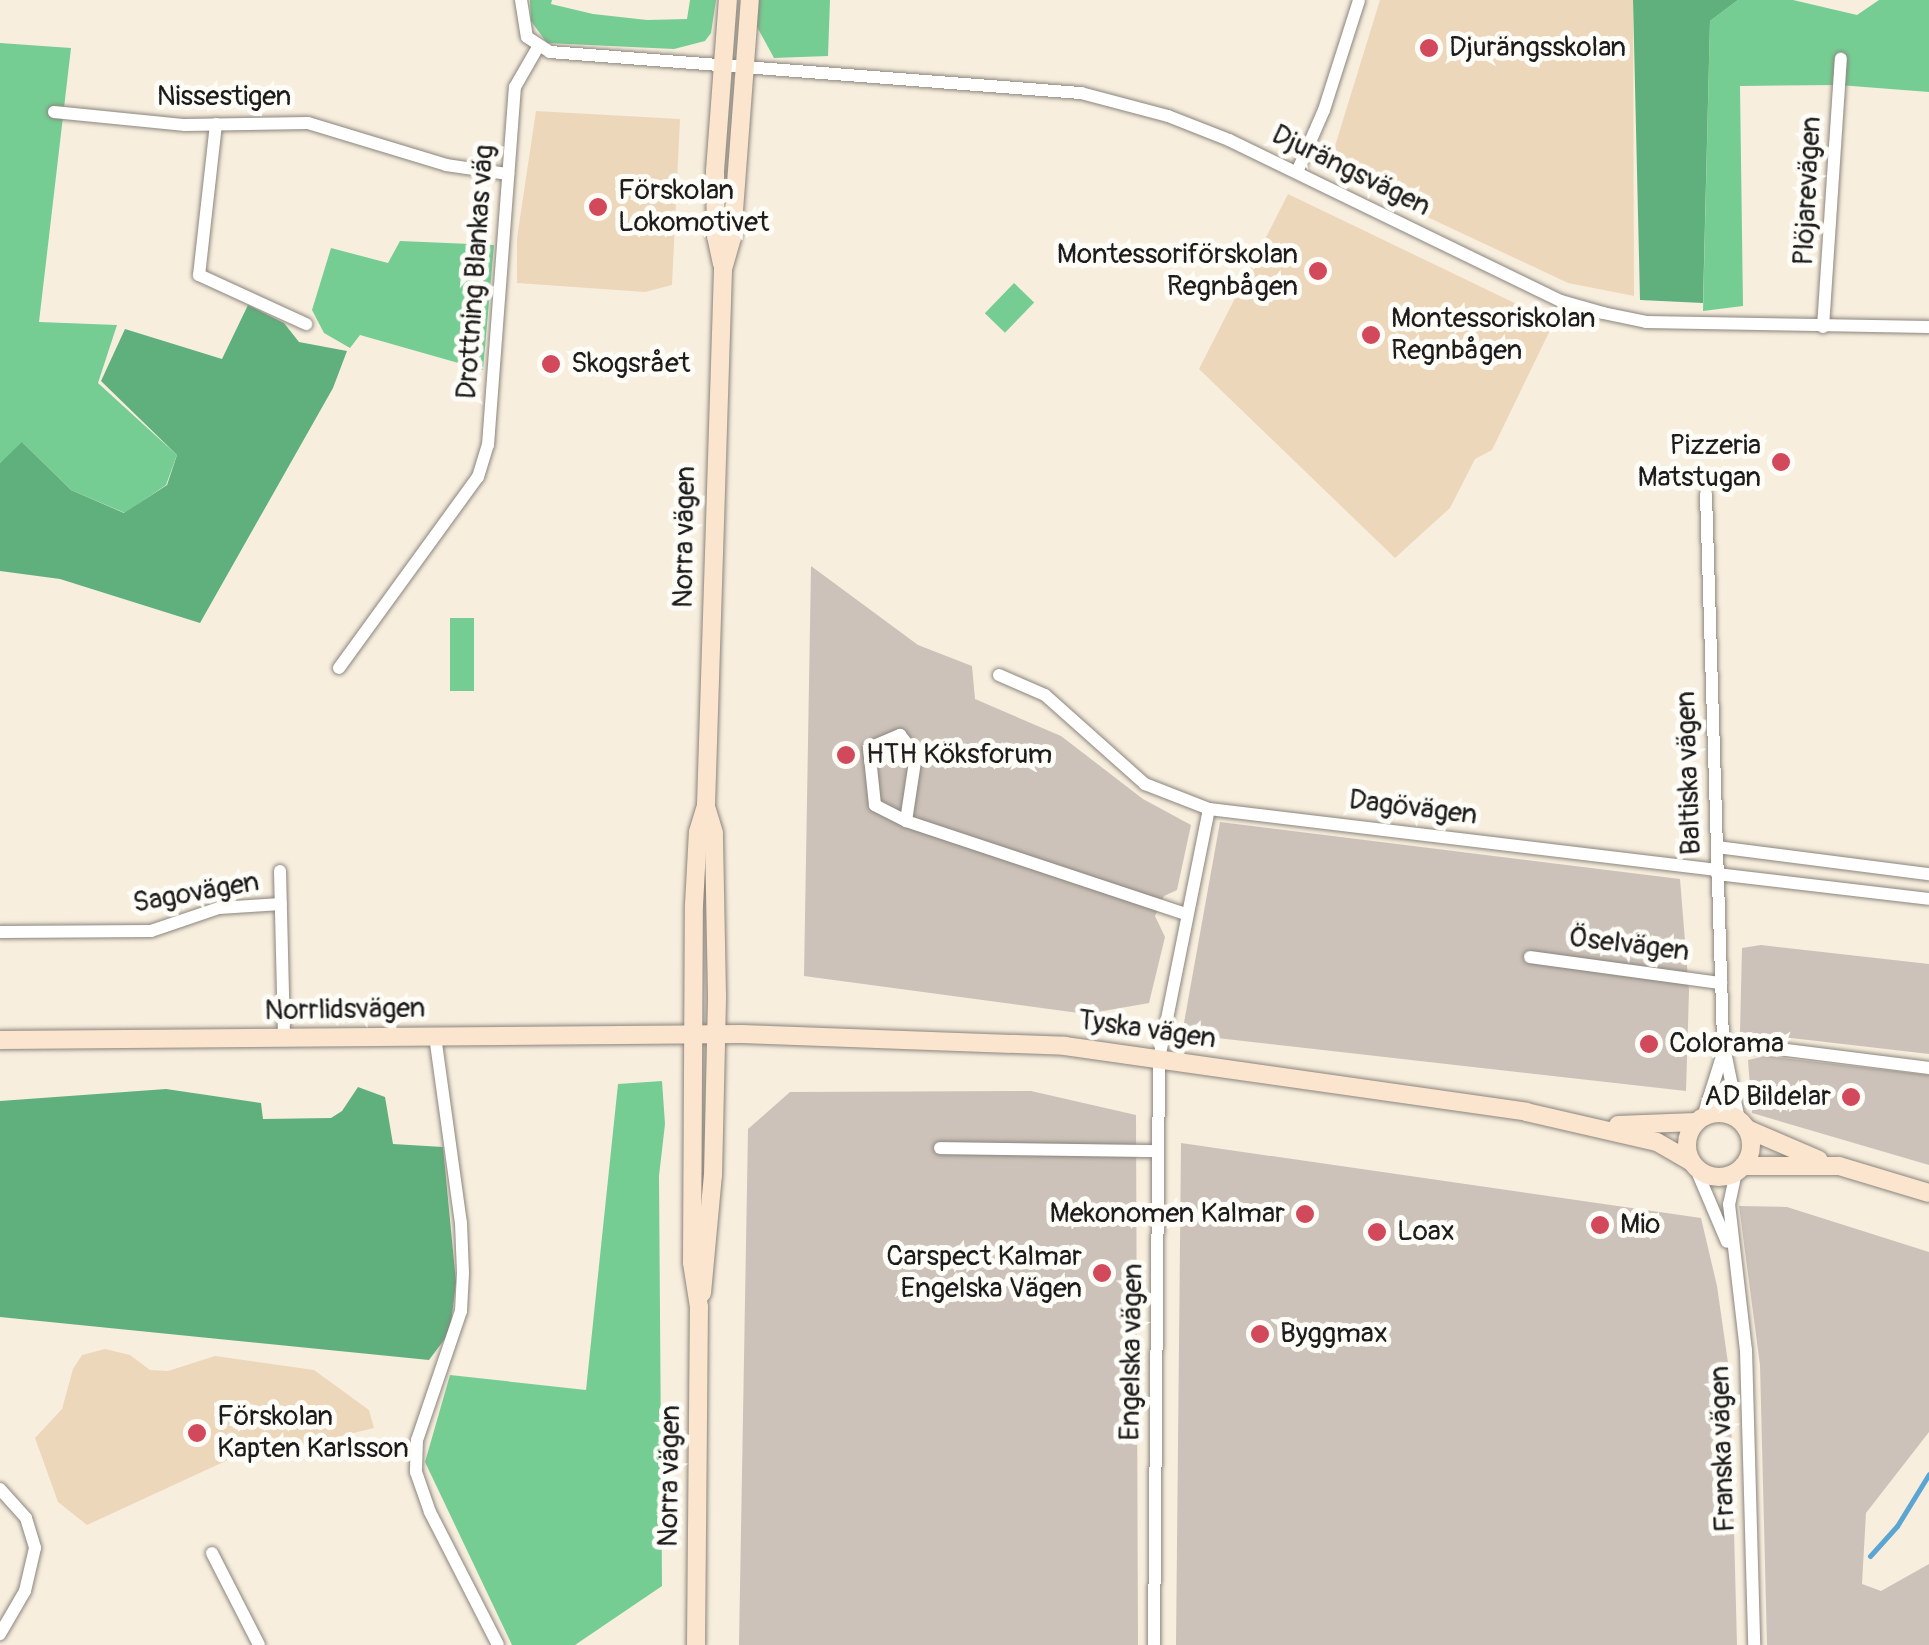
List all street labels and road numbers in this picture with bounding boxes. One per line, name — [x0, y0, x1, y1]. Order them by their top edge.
street label: Nissestigen — [157, 80, 291, 114]
street label: Plöjarevägen — [1787, 116, 1829, 266]
street label: Djurängsvägen — [1266, 118, 1436, 224]
street label: Drottning Blankas väg — [450, 144, 502, 400]
street label: Norra vägen — [667, 466, 703, 608]
street label: Baltiska vägen — [1669, 690, 1709, 856]
street label: Dagövägen — [1347, 783, 1479, 833]
street label: Sagovägen — [130, 865, 262, 921]
street label: Öselvägen — [1567, 921, 1691, 969]
street label: Norrlidsvägen — [264, 992, 426, 1028]
street label: Tyska vägen — [1076, 1004, 1218, 1056]
street label: Engelska vägen — [1114, 1263, 1150, 1441]
street label: Franska vägen — [1703, 1365, 1743, 1533]
street label: Norra vägen — [652, 1405, 688, 1547]

